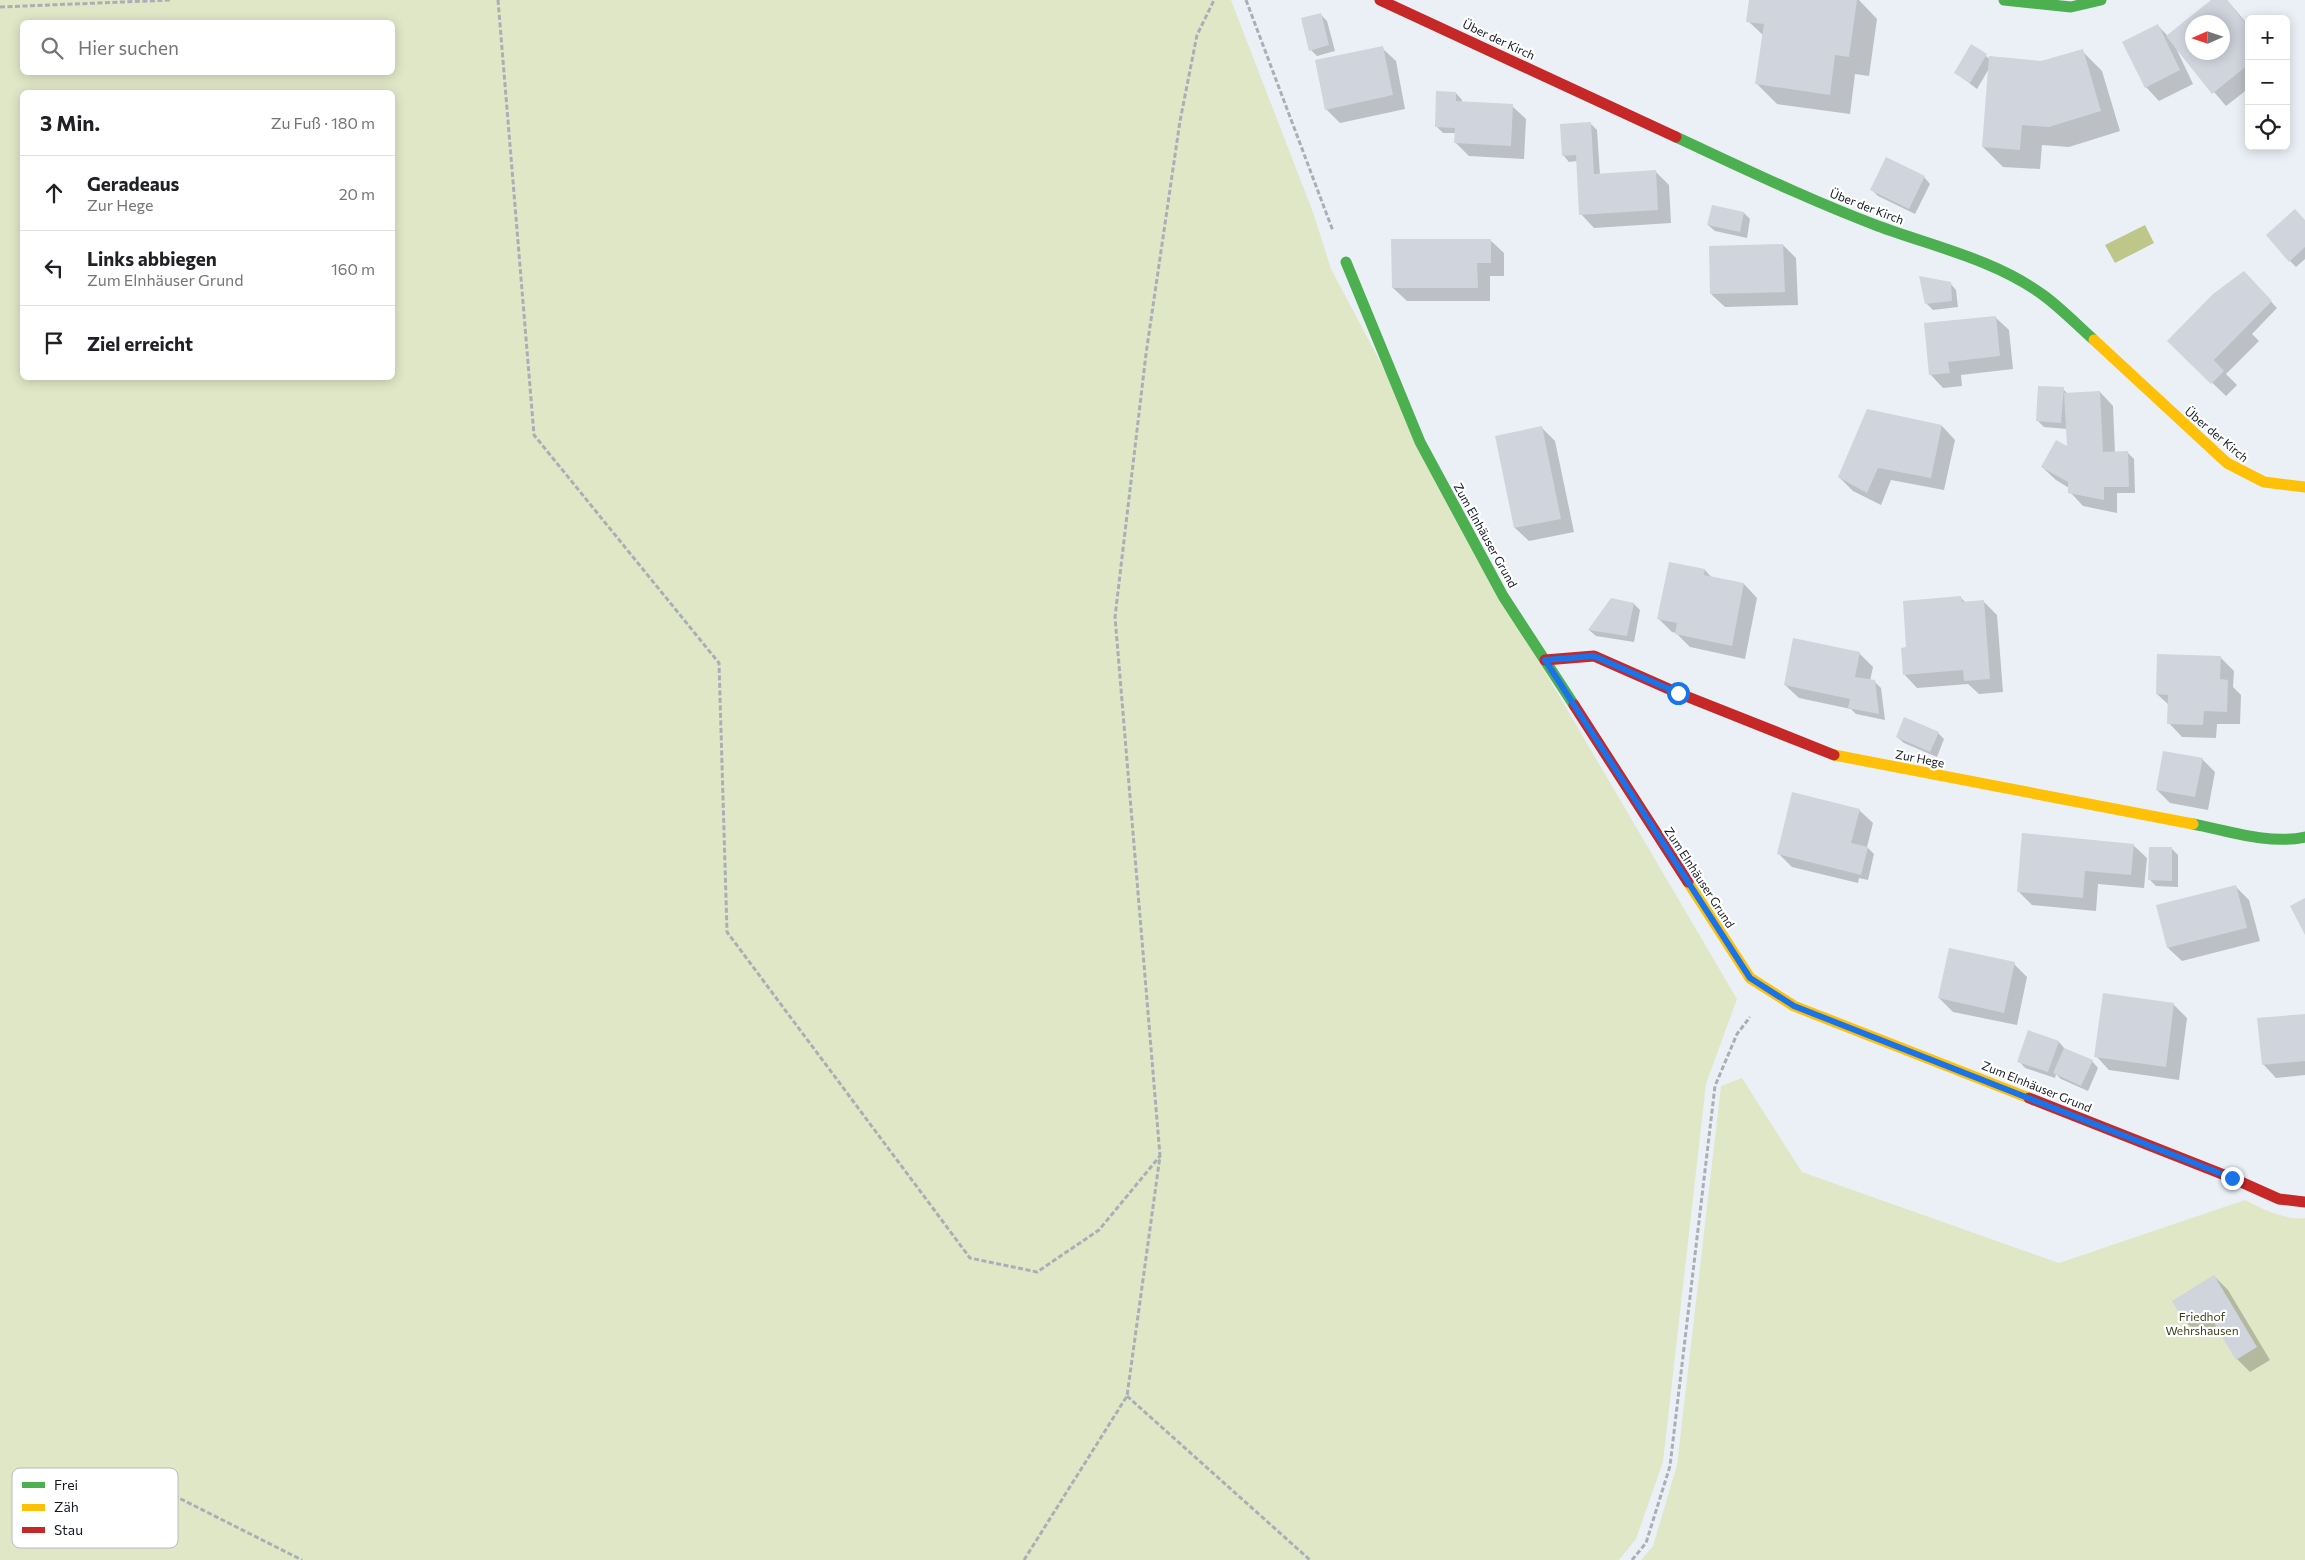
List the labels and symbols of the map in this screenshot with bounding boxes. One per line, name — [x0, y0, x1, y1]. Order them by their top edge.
north arrow — [2185, 15, 2230, 60]
street label: Über der Kirch — [1461, 16, 1537, 62]
street label: Über der Kirch — [1828, 185, 1906, 227]
street label: Über der Kirch — [2183, 404, 2251, 464]
street label: Zum Elnhäuser Grund — [1451, 480, 1521, 590]
route start — [1667, 682, 1690, 705]
street label: Zur Hege — [1894, 746, 1946, 770]
street label: Zum Elnhäuser Grund — [1662, 824, 1738, 930]
street label: Zum Elnhäuser Grund — [1980, 1058, 2094, 1114]
route end — [2221, 1167, 2244, 1190]
park label: Friedhof Wehrshausen — [2165, 1309, 2239, 1337]
legend — [12, 1468, 178, 1548]
text: Frei — [54, 1476, 78, 1493]
text: Zäh — [54, 1498, 79, 1515]
text: Stau — [54, 1521, 83, 1538]

